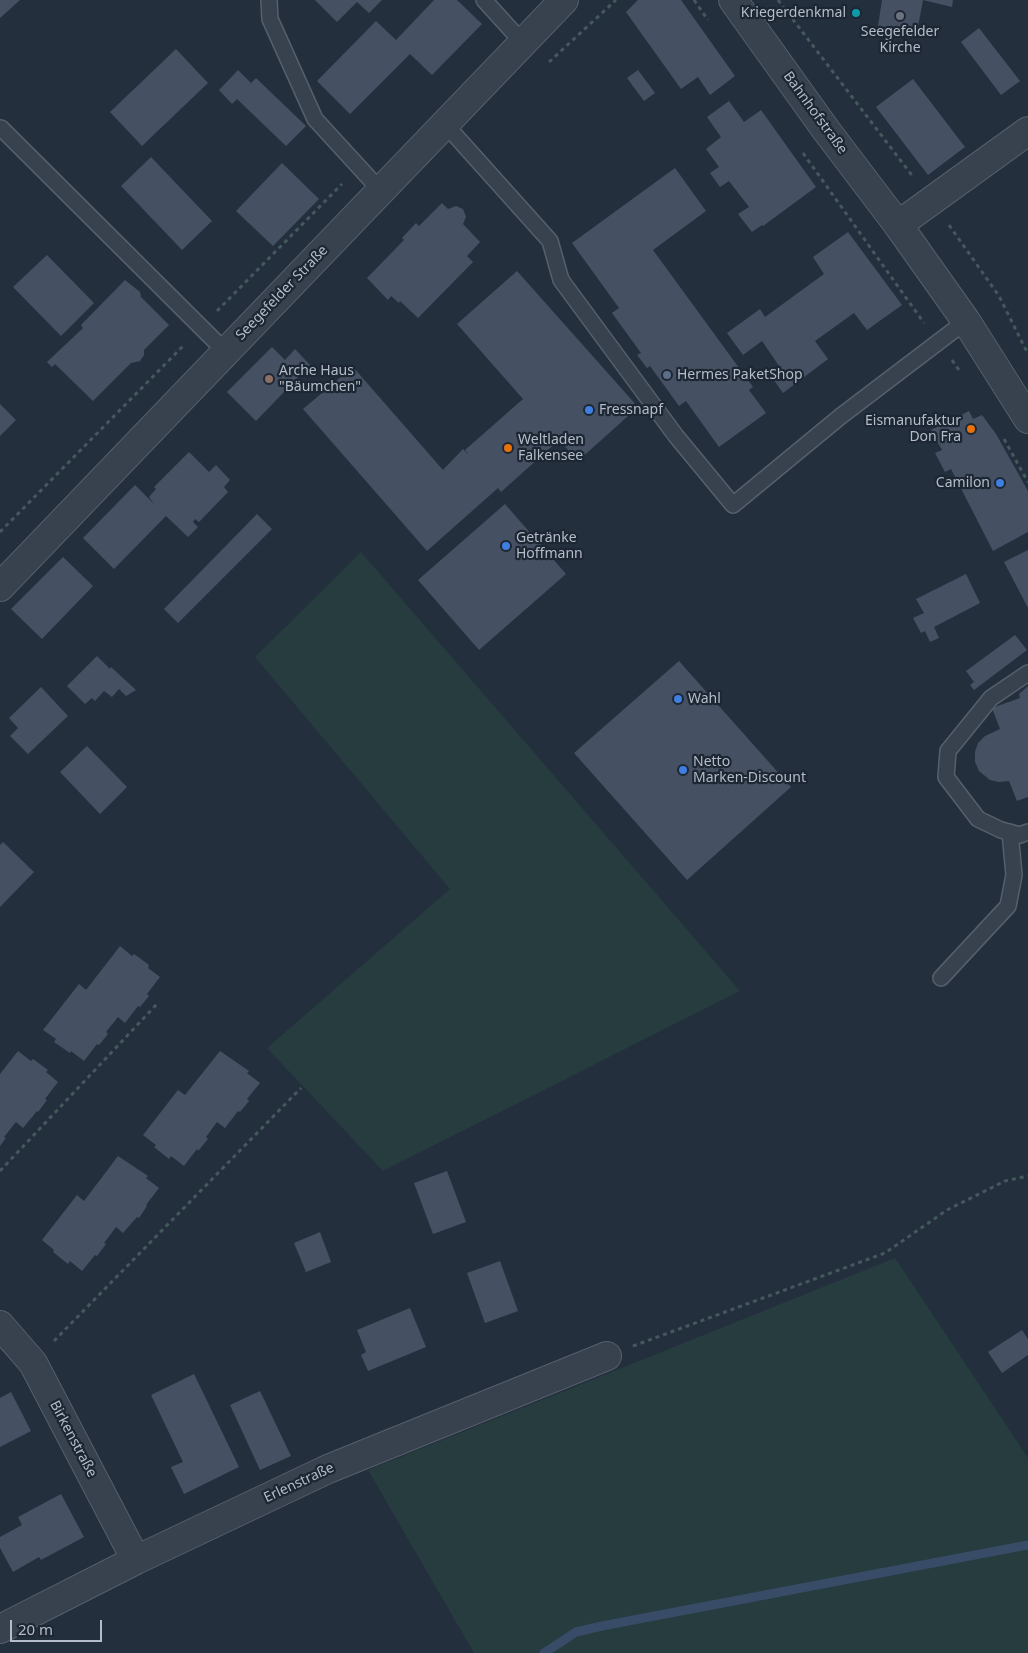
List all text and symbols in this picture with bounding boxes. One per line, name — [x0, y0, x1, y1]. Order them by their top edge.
place label: Kriegerdenkmal — [741, 5, 846, 21]
marker: Kriegerdenkmal — [850, 7, 862, 19]
marker: Seegefelder Kirche — [894, 10, 906, 22]
place label: Seegefelder Kirche — [861, 24, 939, 56]
street label: Bahnhofstraße — [779, 68, 851, 158]
street label: Seegefelder Straße — [233, 242, 331, 344]
place label: Arche Haus "Bäumchen" — [279, 363, 361, 396]
place label: Hermes PaketShop — [677, 367, 803, 383]
marker: Hermes PaketShop — [661, 369, 673, 381]
marker: Arche Haus "Bäumchen" — [263, 373, 275, 385]
place label: Fressnapf — [599, 402, 663, 418]
marker: Fressnapf — [583, 404, 595, 416]
place label: Eismanufaktur Don Fra — [865, 413, 961, 446]
marker: Eismanufaktur Don Fra — [965, 423, 977, 435]
place label: Weltladen Falkensee — [518, 432, 584, 464]
marker: Weltladen Falkensee — [502, 442, 514, 454]
place label: Camilon — [936, 475, 990, 491]
marker: Camilon — [994, 477, 1006, 489]
place label: Getränke Hoffmann — [516, 530, 583, 562]
marker: Getränke Hoffmann — [500, 540, 512, 552]
place label: Wahl — [688, 691, 721, 707]
marker: Wahl — [672, 693, 684, 705]
place label: Netto Marken-Discount — [693, 754, 806, 786]
marker: Netto Marken-Discount — [677, 764, 689, 776]
street label: Birkenstraße — [46, 1398, 100, 1480]
street label: Erlenstraße — [261, 1459, 337, 1507]
scale bar — [12, 1610, 105, 1642]
text: 20 m — [18, 1619, 53, 1639]

